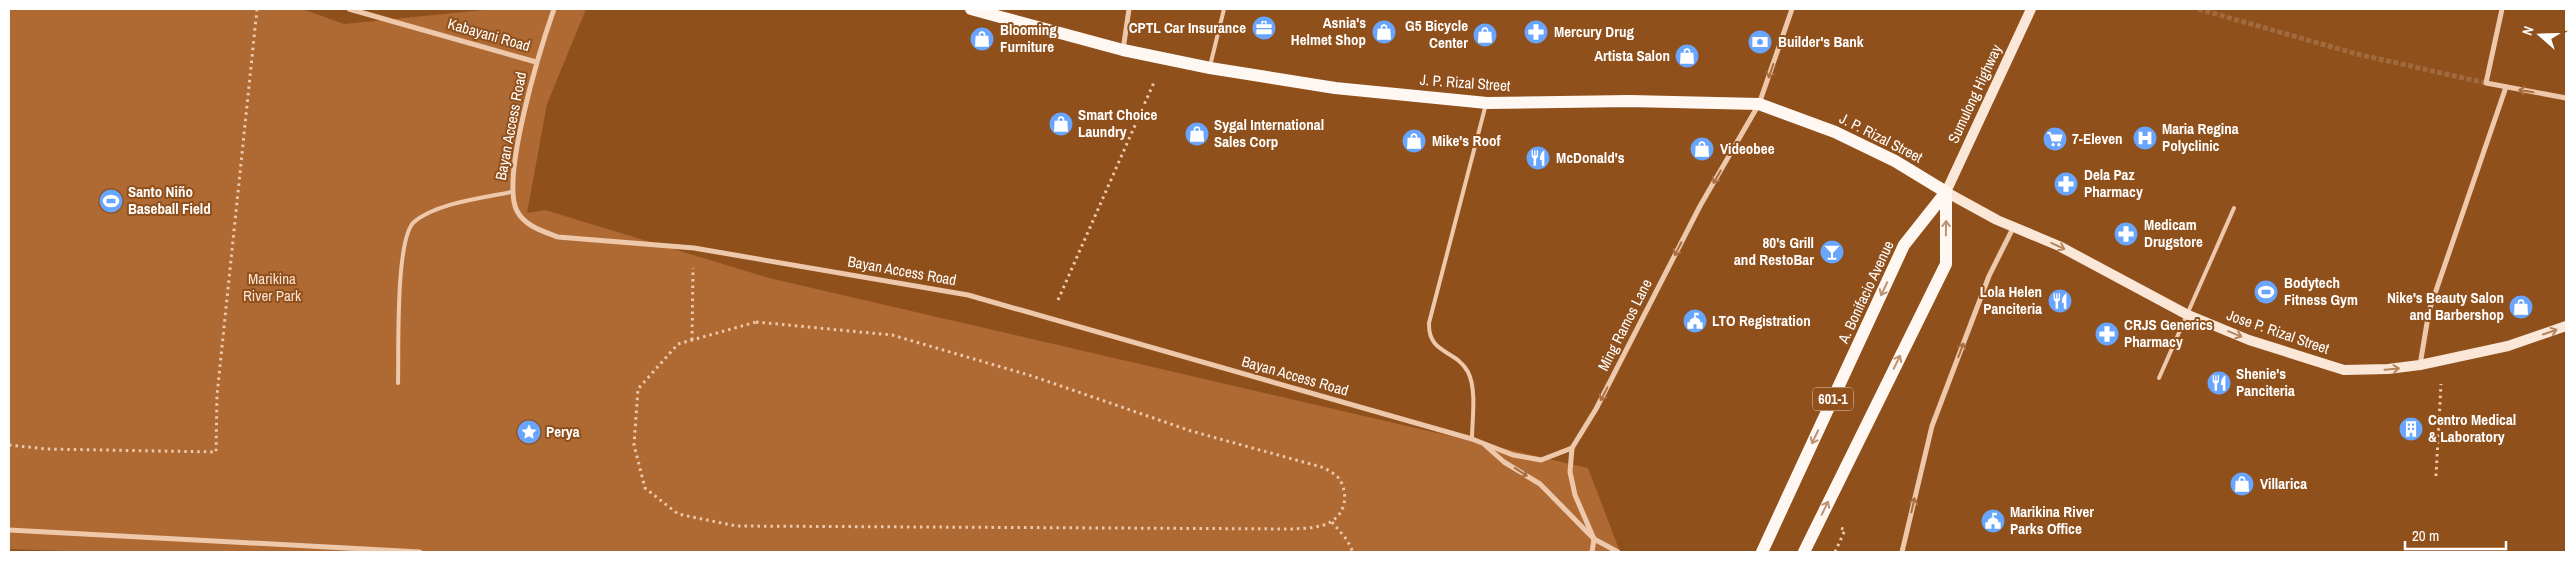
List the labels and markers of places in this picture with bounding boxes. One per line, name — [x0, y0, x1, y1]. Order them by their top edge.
place label: Asnia's Helmet Shop — [1291, 12, 1366, 50]
office icon: CPTL Car Insurance — [1251, 15, 1277, 41]
place label: G5 Bicycle Center — [1405, 15, 1468, 53]
place label: CPTL Car Insurance — [1129, 17, 1246, 38]
place label: Blooming Furniture — [1000, 19, 1057, 57]
shop icon: Asnia's Helmet Shop — [1371, 19, 1397, 45]
pharmacy icon: Mercury Drug — [1523, 19, 1549, 45]
place label: Mercury Drug — [1554, 21, 1634, 42]
shop icon: G5 Bicycle Center — [1472, 22, 1498, 48]
shop icon: Blooming Furniture — [969, 26, 995, 52]
bank icon: Builder's Bank — [1747, 29, 1773, 55]
place label: Builder's Bank — [1778, 31, 1864, 52]
shop icon: Artista Salon — [1674, 43, 1700, 69]
place label: Artista Salon — [1594, 45, 1670, 66]
place label: Smart Choice Laundry — [1078, 104, 1157, 142]
shop icon: Smart Choice Laundry — [1048, 111, 1074, 137]
place label: Sygal International Sales Corp — [1214, 114, 1324, 152]
place label: Maria Regina Polyclinic — [2162, 118, 2239, 156]
shop icon: Sygal International Sales Corp — [1184, 121, 1210, 147]
hospital icon: Maria Regina Polyclinic — [2132, 125, 2158, 151]
supermarket icon: 7-Eleven — [2042, 126, 2068, 152]
shop icon: Mike's Roof — [1401, 128, 1427, 154]
place label: 7-Eleven — [2072, 128, 2123, 149]
place label: Mike's Roof — [1432, 130, 1501, 151]
shop icon: Videobee — [1689, 136, 1715, 162]
place label: Videobee — [1720, 138, 1775, 159]
restaurant icon: McDonald's — [1525, 145, 1551, 171]
place label: McDonald's — [1556, 147, 1625, 168]
place label: Dela Paz Pharmacy — [2084, 164, 2143, 202]
pharmacy icon: Dela Paz Pharmacy — [2053, 171, 2079, 197]
place label: Santo Niño Baseball Field — [128, 181, 211, 219]
sports icon: Santo Niño Baseball Field — [98, 188, 124, 214]
place label: Medicam Drugstore — [2144, 214, 2203, 252]
pharmacy icon: Medicam Drugstore — [2113, 221, 2139, 247]
place label: 80's Grill and RestoBar — [1734, 232, 1814, 270]
bar icon: 80's Grill and RestoBar — [1819, 239, 1845, 265]
place label: Bodytech Fitness Gym — [2284, 272, 2358, 310]
sports icon: Bodytech Fitness Gym — [2253, 279, 2279, 305]
place label: Lola Helen Panciteria — [1980, 281, 2042, 319]
place label: Nike's Beauty Salon and Barbershop — [2387, 287, 2504, 325]
restaurant icon: Lola Helen Panciteria — [2047, 288, 2073, 314]
shop icon: Nike's Beauty Salon and Barbershop — [2508, 294, 2534, 320]
public building icon: LTO Registration — [1682, 308, 1708, 334]
place label: LTO Registration — [1712, 310, 1811, 331]
place label: CRJS Generics Pharmacy — [2124, 314, 2213, 352]
pharmacy icon: CRJS Generics Pharmacy — [2094, 321, 2120, 347]
place label: Shenie's Panciteria — [2236, 363, 2295, 401]
restaurant icon: Shenie's Panciteria — [2206, 370, 2232, 396]
place label: Centro Medical & Laboratory — [2428, 409, 2516, 447]
building icon: Centro Medical & Laboratory — [2398, 416, 2424, 442]
place icon: Perya — [516, 419, 542, 445]
place label: Perya — [546, 421, 580, 442]
shop icon: Villarica — [2229, 471, 2255, 497]
place label: Villarica — [2260, 473, 2307, 494]
place label: Marikina River Parks Office — [2010, 501, 2094, 539]
public building icon: Marikina River Parks Office — [1980, 508, 2006, 534]

